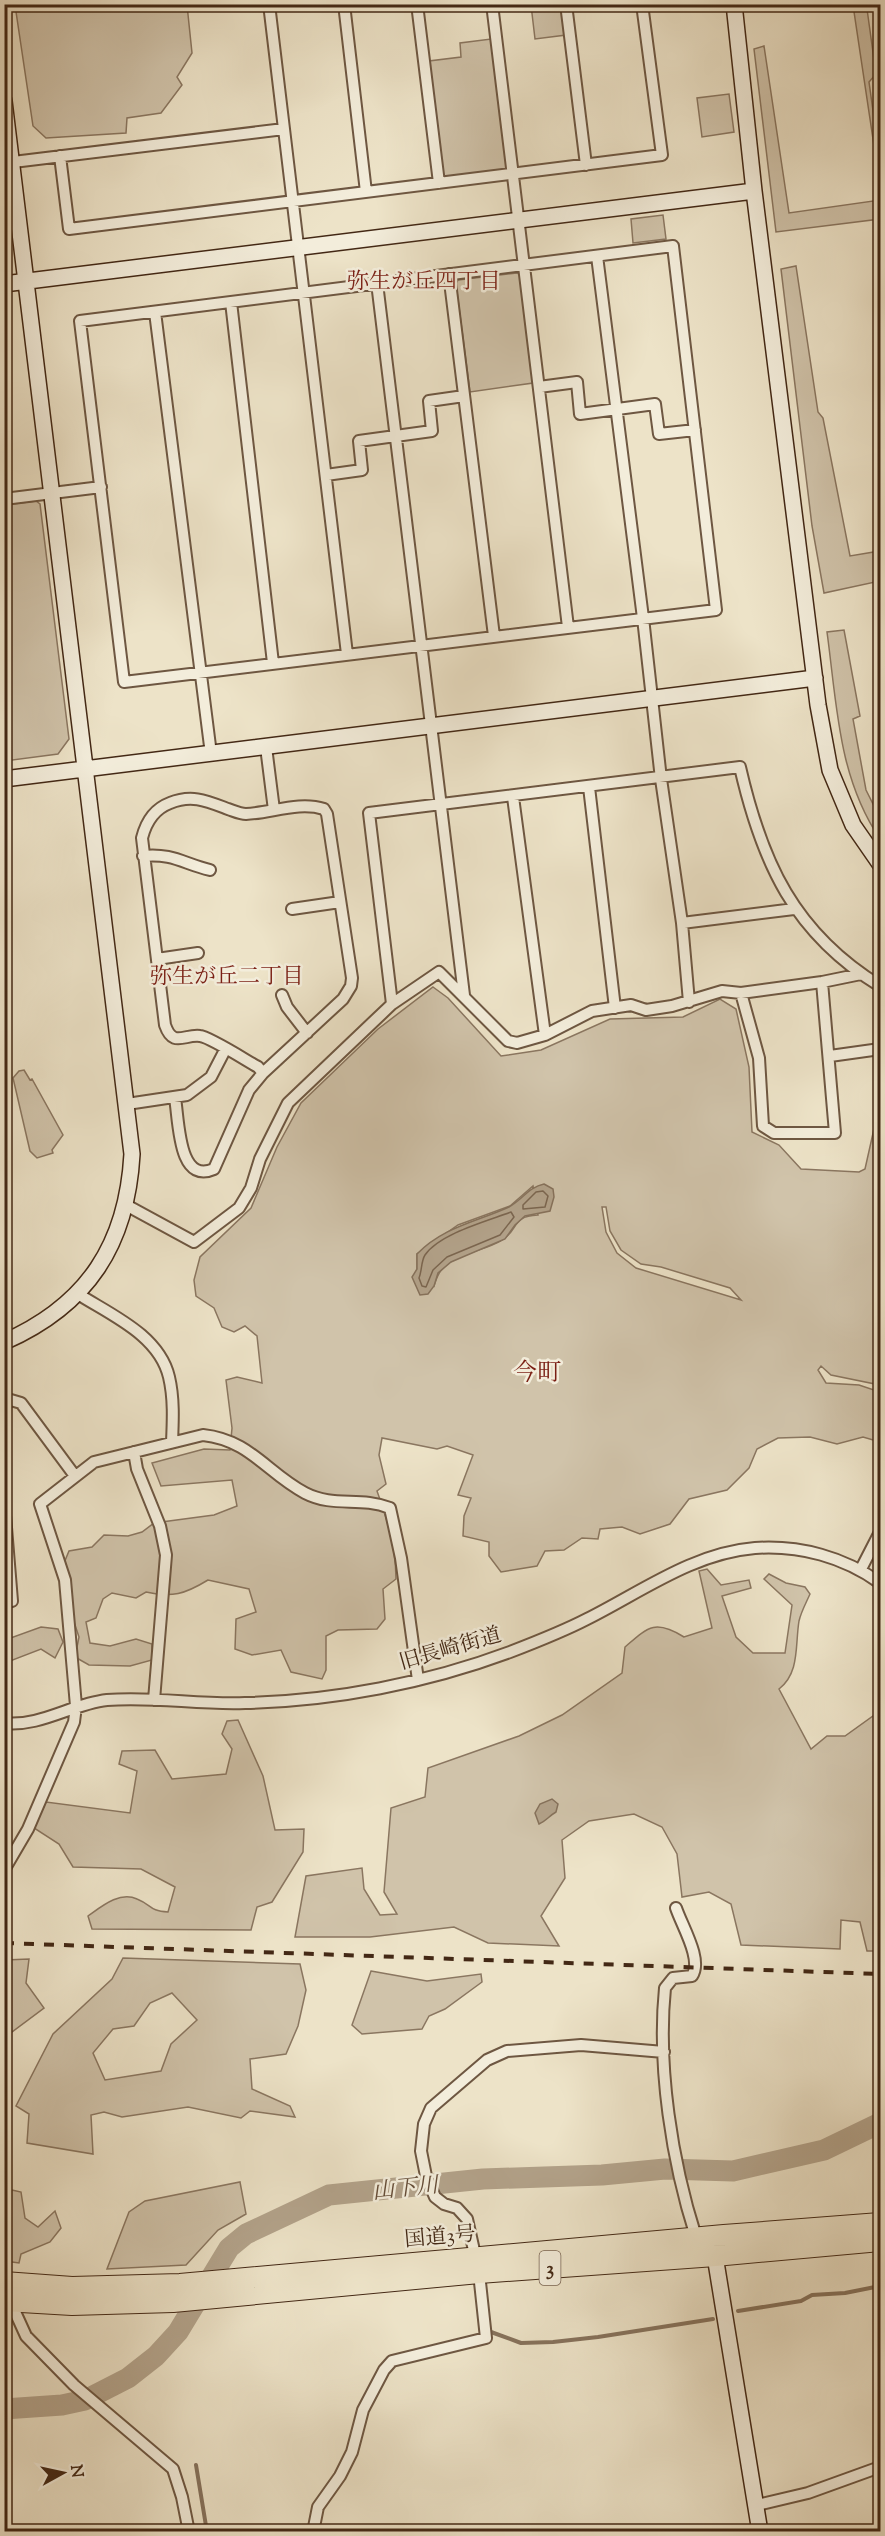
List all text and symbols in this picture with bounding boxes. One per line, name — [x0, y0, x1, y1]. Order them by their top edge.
district label: 弥生が丘四丁目 — [347, 267, 501, 299]
district label: 弥生が丘二丁目 — [150, 962, 304, 994]
district label: 今町 — [513, 1357, 561, 1391]
street label: 旧長崎街道 — [396, 1621, 505, 1679]
water label: 山下川 — [371, 2170, 442, 2209]
street label: 国道3号 — [403, 2220, 477, 2256]
road number: 3 — [540, 2251, 560, 2285]
north arrow — [33, 2443, 93, 2503]
text: N — [63, 2463, 88, 2479]

